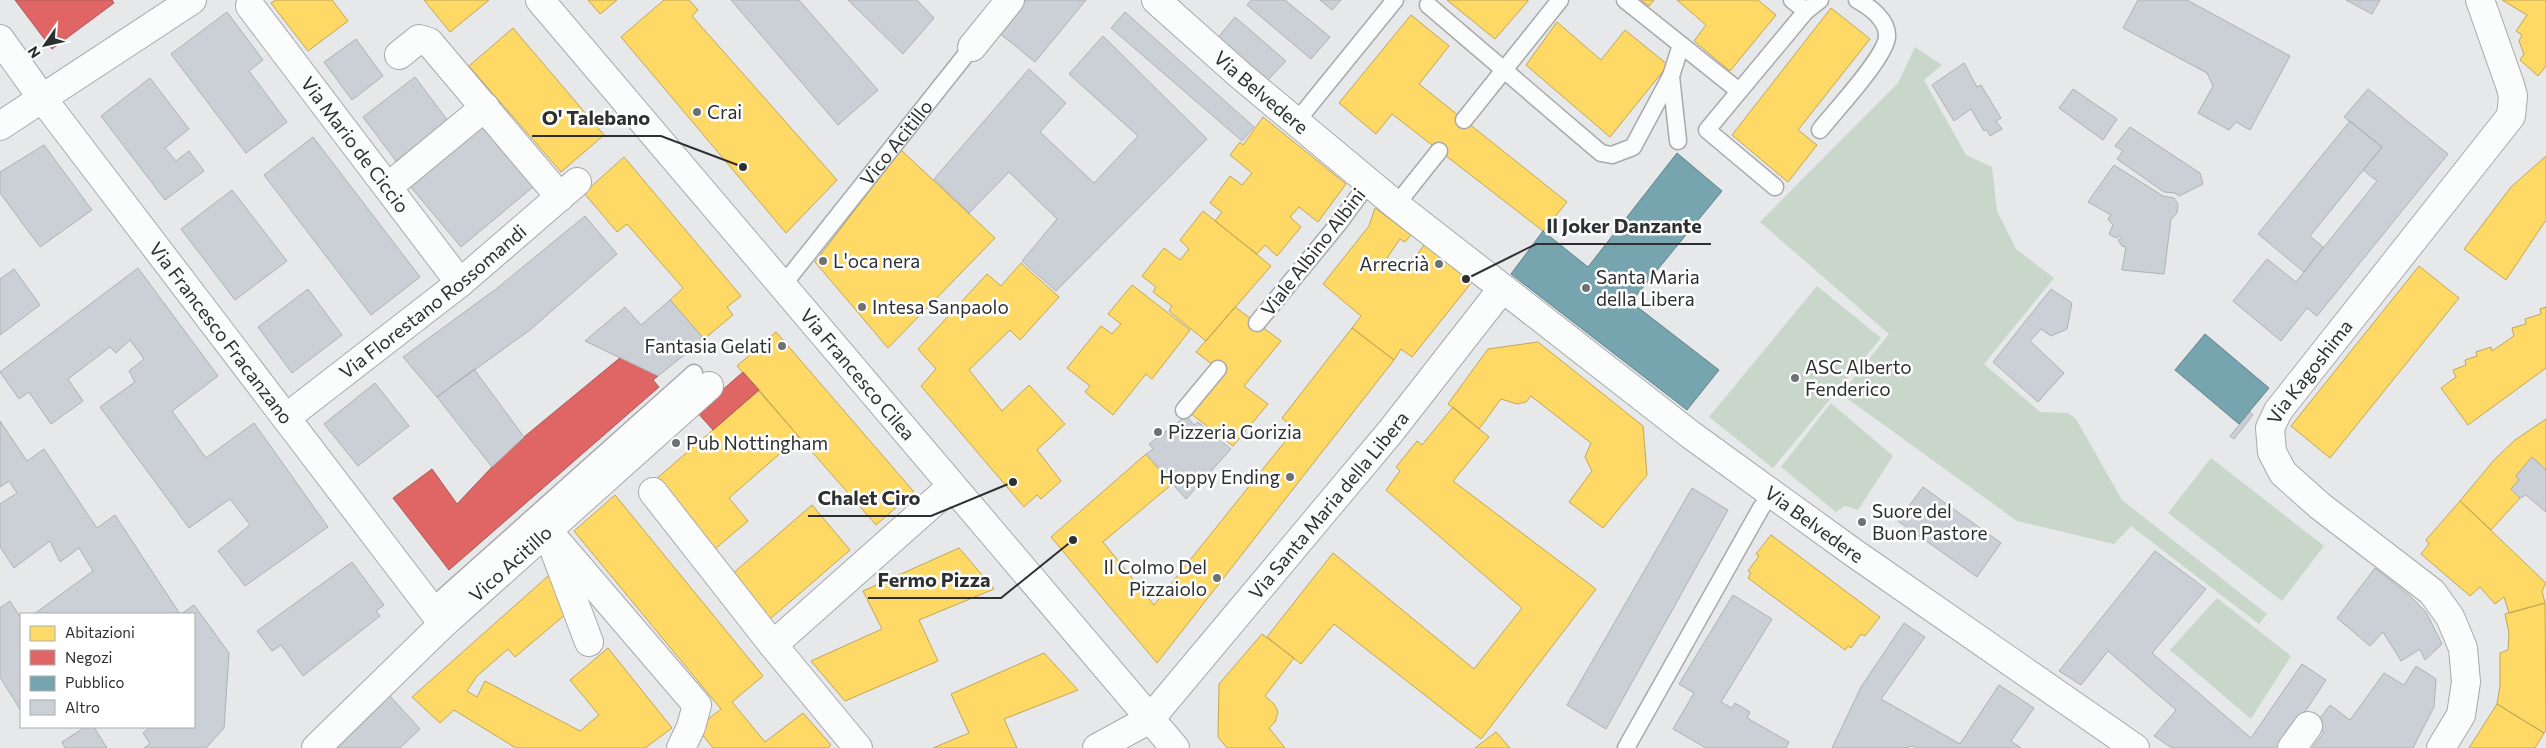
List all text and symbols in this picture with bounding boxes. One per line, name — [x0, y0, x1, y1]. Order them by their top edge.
north arrow — [20, 20, 70, 70]
text: N — [24, 43, 44, 62]
street label: Via Belvedere — [1210, 46, 1313, 138]
street label: Via Mario de Ciccio — [297, 72, 414, 217]
street label: Vico Acitillo — [855, 95, 937, 190]
place label: Crai — [707, 100, 742, 123]
callout: O' Talebano — [532, 101, 661, 136]
text: O' Talebano — [542, 105, 650, 129]
marker: Crai — [691, 106, 703, 118]
street label: Viale Albino Albini — [1255, 183, 1370, 320]
callout: Il Joker Danzante — [1536, 209, 1711, 244]
text: Il Joker Danzante — [1546, 213, 1702, 237]
street label: Via Florestano Rossomandi — [334, 219, 531, 383]
street label: Via Francesco Fracanzano — [145, 237, 298, 428]
place label: L'oca nera — [833, 249, 920, 272]
place label: Arrecrià — [1359, 252, 1429, 275]
marker: L'oca nera — [817, 255, 829, 267]
marker: Arrecrià — [1433, 258, 1445, 270]
place label: Santa Maria della Libera — [1596, 265, 1700, 310]
marker: Santa Maria della Libera — [1580, 282, 1592, 294]
place label: Intesa Sanpaolo — [872, 295, 1009, 318]
marker: Intesa Sanpaolo — [856, 301, 868, 313]
street label: Via Francesco Cilea — [796, 303, 920, 445]
street label: Via Kagoshima — [2262, 315, 2357, 428]
place label: Fantasia Gelati — [644, 334, 772, 357]
marker: Fantasia Gelati — [776, 340, 788, 352]
place label: ASC Alberto Fenderico — [1805, 355, 1912, 400]
marker: ASC Alberto Fenderico — [1789, 372, 1801, 384]
street label: Via Santa Maria della Libera — [1243, 406, 1413, 603]
place label: Pizzeria Gorizia — [1168, 420, 1302, 443]
marker: Pizzeria Gorizia — [1152, 426, 1164, 438]
place label: Pub Nottingham — [686, 431, 828, 454]
marker: Pub Nottingham — [670, 437, 682, 449]
place label: Hoppy Ending — [1159, 465, 1280, 488]
marker: Hoppy Ending — [1284, 471, 1296, 483]
street label: Via Belvedere — [1761, 480, 1868, 567]
callout: Chalet Ciro — [808, 481, 931, 516]
text: Chalet Ciro — [817, 485, 921, 509]
place label: Suore del Buon Pastore — [1872, 499, 1988, 544]
marker: Suore del Buon Pastore — [1856, 516, 1868, 528]
street label: Vico Acitillo — [464, 520, 556, 606]
place label: Il Colmo Del Pizzaiolo — [1104, 555, 1207, 600]
callout: Fermo Pizza — [868, 563, 1001, 598]
text: Fermo Pizza — [877, 567, 991, 591]
marker: Il Colmo Del Pizzaiolo — [1211, 572, 1223, 584]
legend — [20, 613, 195, 728]
text: Abitazioni — [65, 623, 135, 641]
text: Negozi — [65, 648, 112, 666]
text: Pubblico — [65, 673, 125, 691]
text: Altro — [65, 698, 100, 716]

